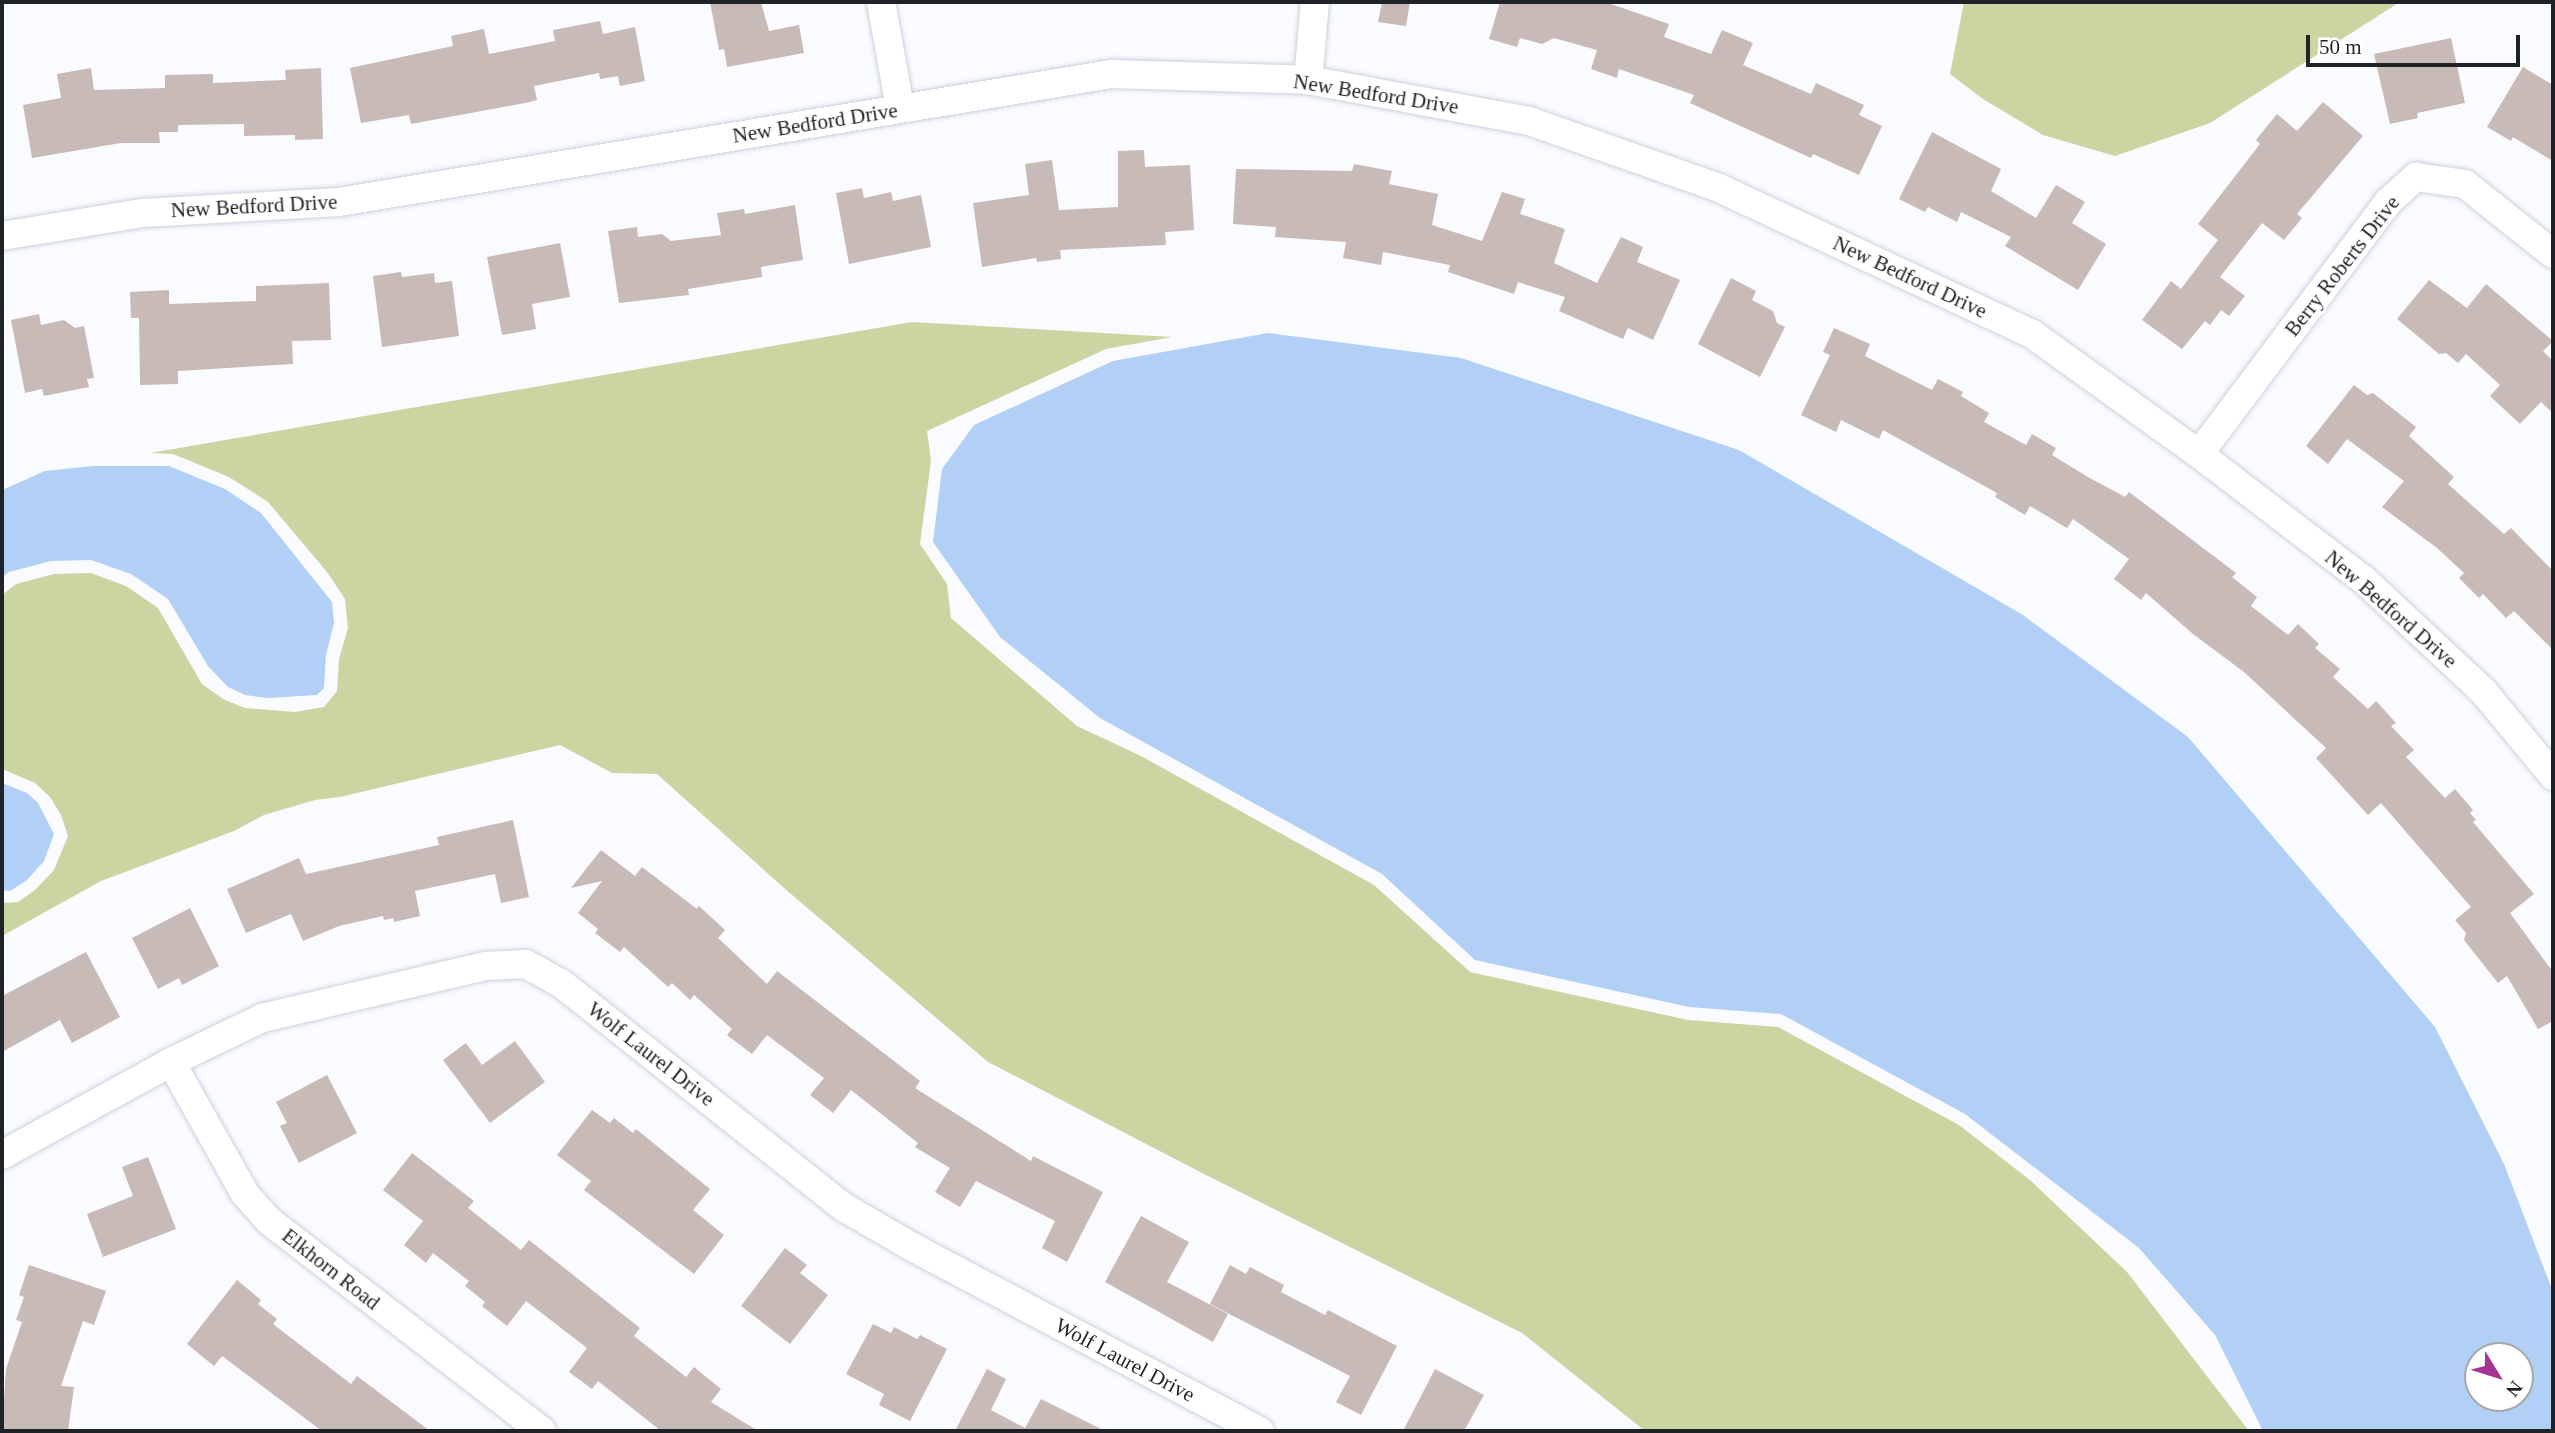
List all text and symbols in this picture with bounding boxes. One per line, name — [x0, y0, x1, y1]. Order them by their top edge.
scale bar — [2310, 21, 2524, 65]
text: 50 m — [2319, 35, 2362, 59]
street label: New Bedford Drive — [1292, 69, 1460, 119]
street label: New Bedford Drive — [731, 98, 899, 148]
street label: New Bedford Drive — [170, 189, 338, 223]
street label: Berry Roberts Drive — [2279, 191, 2405, 341]
street label: New Bedford Drive — [1829, 230, 1991, 324]
street label: New Bedford Drive — [2320, 545, 2462, 673]
street label: Wolf Laurel Drive — [582, 996, 720, 1112]
street label: Elkhorn Road — [277, 1223, 385, 1315]
street label: Wolf Laurel Drive — [1051, 1313, 1199, 1407]
north arrow — [2464, 1342, 2534, 1412]
text: N — [2502, 1377, 2527, 1401]

